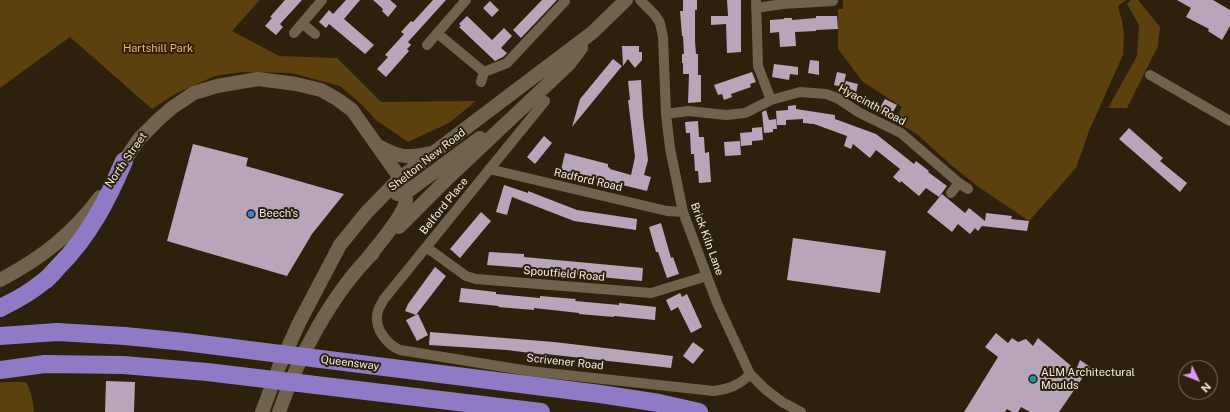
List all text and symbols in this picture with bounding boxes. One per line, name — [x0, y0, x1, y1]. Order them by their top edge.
park label: Hartshill Park — [123, 42, 193, 56]
street label: Hyacinth Road — [836, 82, 908, 128]
street label: Shelton New Road — [386, 126, 468, 194]
street label: North Street — [102, 130, 150, 190]
street label: Radford Road — [552, 166, 624, 194]
street label: Belford Place — [417, 175, 471, 237]
street label: Brick Kiln Lane — [688, 201, 726, 277]
place label: Beech's — [259, 207, 298, 221]
marker: Beech's — [246, 209, 256, 219]
street label: Spoutfield Road — [523, 264, 605, 284]
street label: Scrivener Road — [526, 351, 604, 373]
street label: Queensway — [320, 353, 380, 373]
north arrow — [1178, 360, 1218, 400]
place label: ALM Architectural Moulds — [1041, 366, 1135, 392]
marker: ALM Architectural Moulds — [1028, 374, 1038, 384]
text: N — [1199, 380, 1213, 395]

